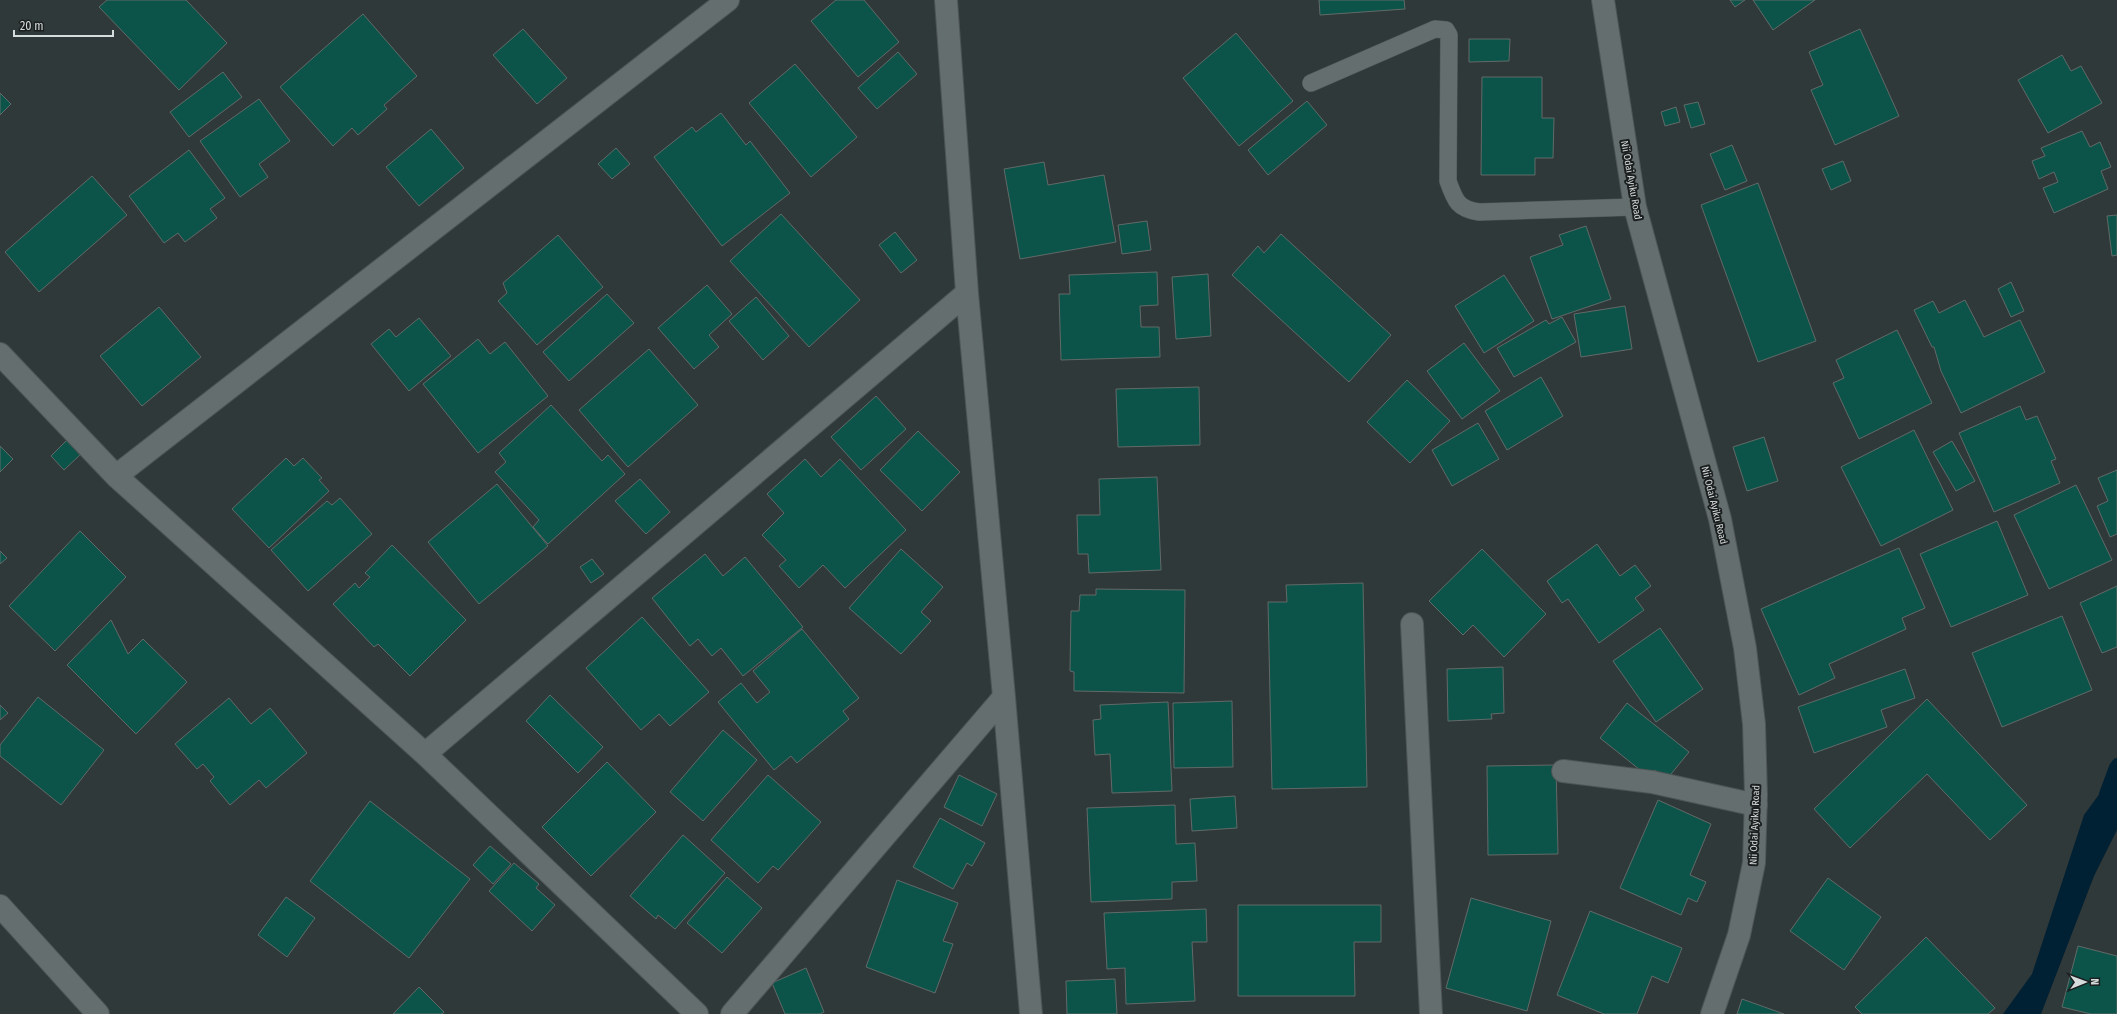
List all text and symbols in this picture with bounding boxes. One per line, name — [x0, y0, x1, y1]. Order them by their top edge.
scale bar — [14, 12, 113, 38]
text: 20 m — [20, 19, 44, 33]
street label: Nii Odai Ayiku Road — [1618, 140, 1644, 221]
street label: Nii Odai Ayiku Road — [1699, 465, 1730, 546]
street label: Nii Odai Ayiku Road — [1748, 785, 1762, 865]
north arrow — [2065, 962, 2105, 1002]
text: N — [2088, 978, 2101, 985]

